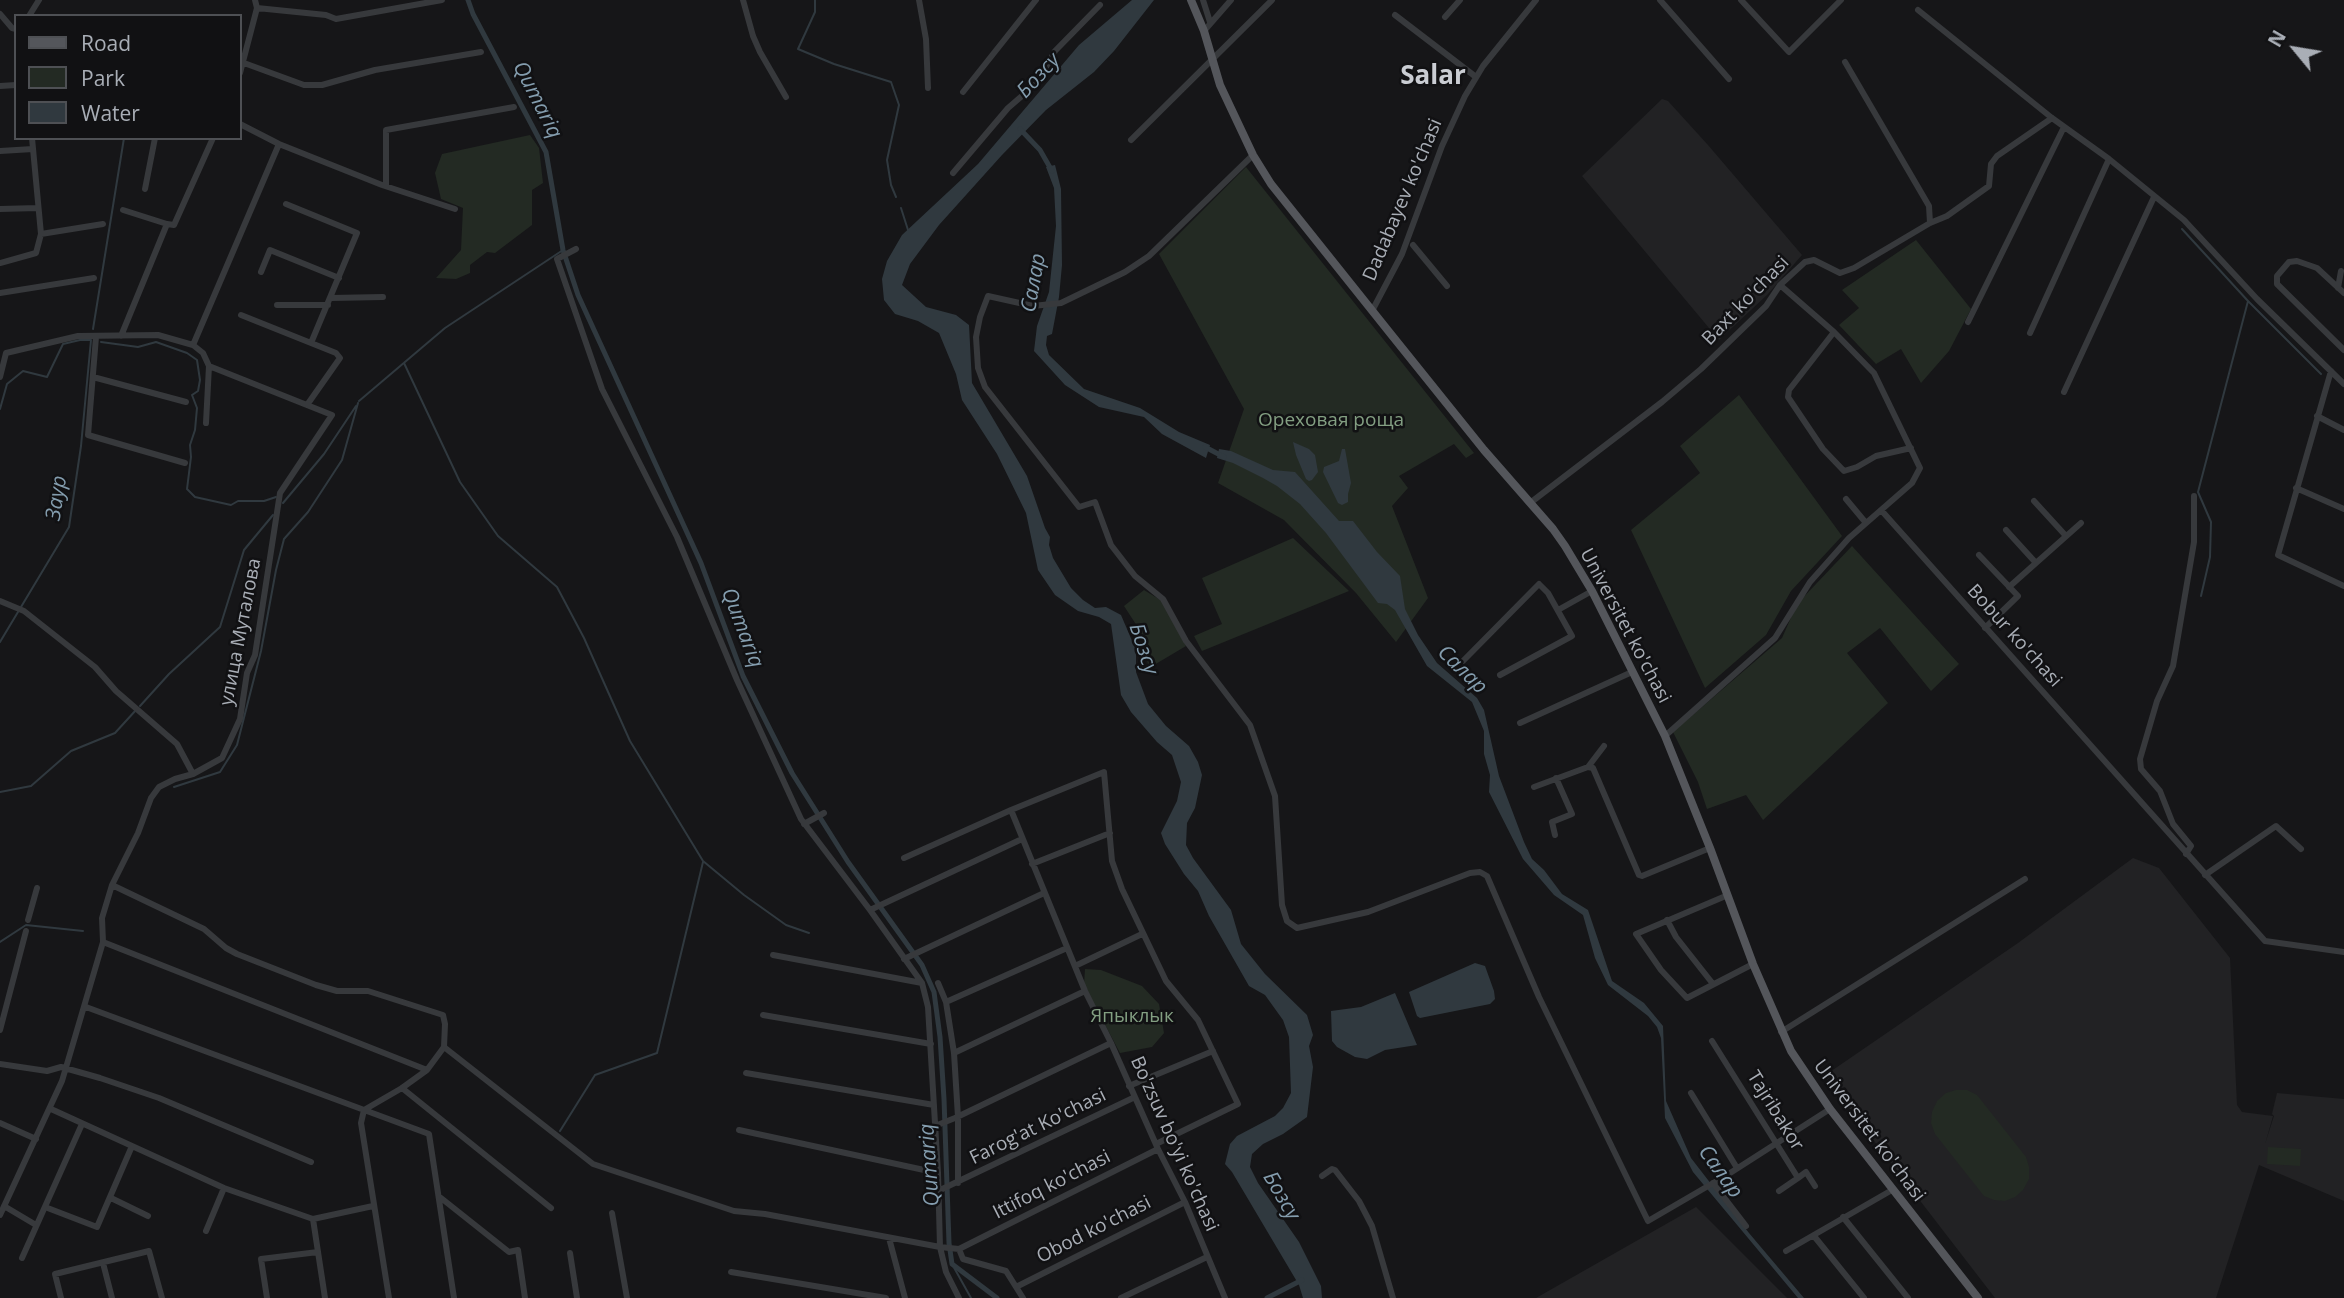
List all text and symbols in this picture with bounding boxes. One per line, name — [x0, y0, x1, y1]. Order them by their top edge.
legend — [14, 14, 242, 140]
north arrow — [2260, 14, 2330, 84]
text: N — [2262, 25, 2292, 52]
text: Road — [81, 29, 131, 57]
water label: Бозсу — [1012, 48, 1066, 104]
water label: Qumariq — [507, 57, 567, 143]
district label: Salar — [1400, 61, 1466, 93]
text: Park — [81, 64, 125, 92]
text: Water — [81, 99, 140, 127]
street label: Dadabayev ko'chasi — [1359, 115, 1447, 285]
water label: Салар — [1016, 251, 1052, 315]
street label: Baxt ko'chasi — [1698, 252, 1794, 350]
park label: Ореховая роща — [1258, 410, 1404, 432]
water label: Заур — [41, 474, 73, 522]
street label: Universitet ko'chasi — [1575, 545, 1675, 707]
street label: улица Муталова — [216, 556, 266, 708]
street label: Bobur ko'chasi — [1962, 580, 2066, 692]
water label: Qumariq — [715, 585, 769, 671]
water label: Бозсу — [1123, 620, 1163, 678]
water label: Салар — [1432, 640, 1492, 700]
park label: Япыклык — [1090, 1006, 1174, 1028]
street label: Bo'zsuv bo'yi ko'chasi — [1125, 1053, 1223, 1235]
street label: Universitet ko'chasi — [1808, 1055, 1930, 1207]
street label: Tajribakor — [1742, 1067, 1808, 1155]
street label: Farog'at Ko'chasi — [966, 1084, 1110, 1170]
water label: Qumariq — [915, 1123, 945, 1207]
water label: Салар — [1692, 1141, 1748, 1203]
street label: Ittifoq ko'chasi — [989, 1146, 1115, 1224]
water label: Бозсу — [1257, 1167, 1305, 1225]
street label: Obod ko'chasi — [1033, 1191, 1155, 1269]

